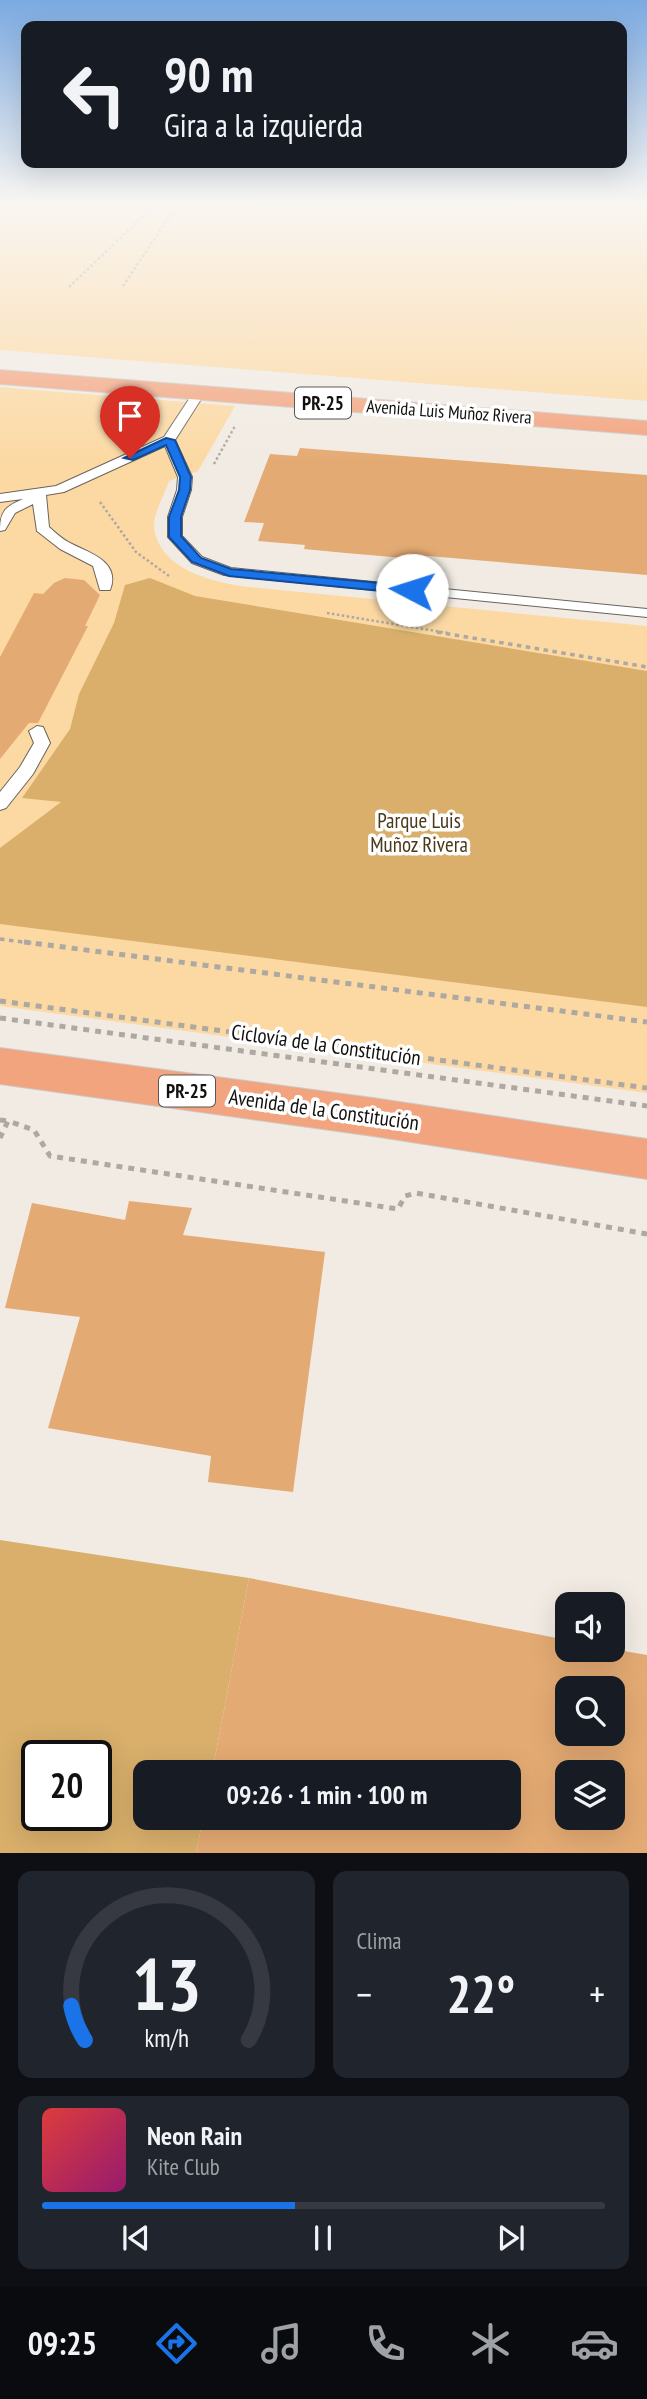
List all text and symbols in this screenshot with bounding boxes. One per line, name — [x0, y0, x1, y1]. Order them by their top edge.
text: 90 m — [164, 42, 253, 106]
icon: left — [49, 49, 140, 140]
text: Gira a la izquierda — [164, 104, 363, 146]
pin — [100, 386, 160, 458]
road number: PR-25 — [295, 388, 351, 418]
street label: Avenida Luis Muñoz Rivera — [366, 394, 532, 429]
icon: arrive — [111, 397, 149, 435]
position arrow — [375, 553, 449, 627]
park label: Parque Luis Muñoz Rivera — [370, 807, 468, 858]
street label: Ciclovía de la Constitución — [230, 1018, 422, 1071]
road number: PR-25 — [159, 1076, 215, 1106]
street label: Avenida de la Constitución — [227, 1083, 421, 1136]
map controls — [555, 1592, 625, 1830]
button: sound — [555, 1592, 625, 1662]
button: search — [555, 1676, 625, 1746]
speed limit sign: 20 — [21, 1740, 112, 1831]
button: layers — [555, 1760, 625, 1830]
text: 09:26 · 1 min · 100 m — [227, 1778, 427, 1811]
text: Clima — [357, 1926, 402, 1955]
text: 13 — [131, 1937, 201, 2031]
text: 22° — [446, 1960, 515, 2027]
text: − — [357, 1969, 372, 2018]
text: + — [589, 1969, 605, 2018]
text: km/h — [144, 2022, 188, 2054]
text: Neon Rain — [147, 2119, 242, 2152]
text: Kite Club — [147, 2152, 220, 2181]
icon: previous — [117, 2219, 155, 2257]
icon: pause — [304, 2219, 342, 2257]
icon: next — [492, 2219, 530, 2257]
icon: directions — [152, 2319, 201, 2368]
icon: music — [257, 2319, 306, 2368]
icon: phone — [361, 2319, 410, 2368]
icon: climate — [466, 2319, 515, 2368]
icon: car — [570, 2319, 619, 2368]
text: 09:25 — [28, 2322, 97, 2364]

